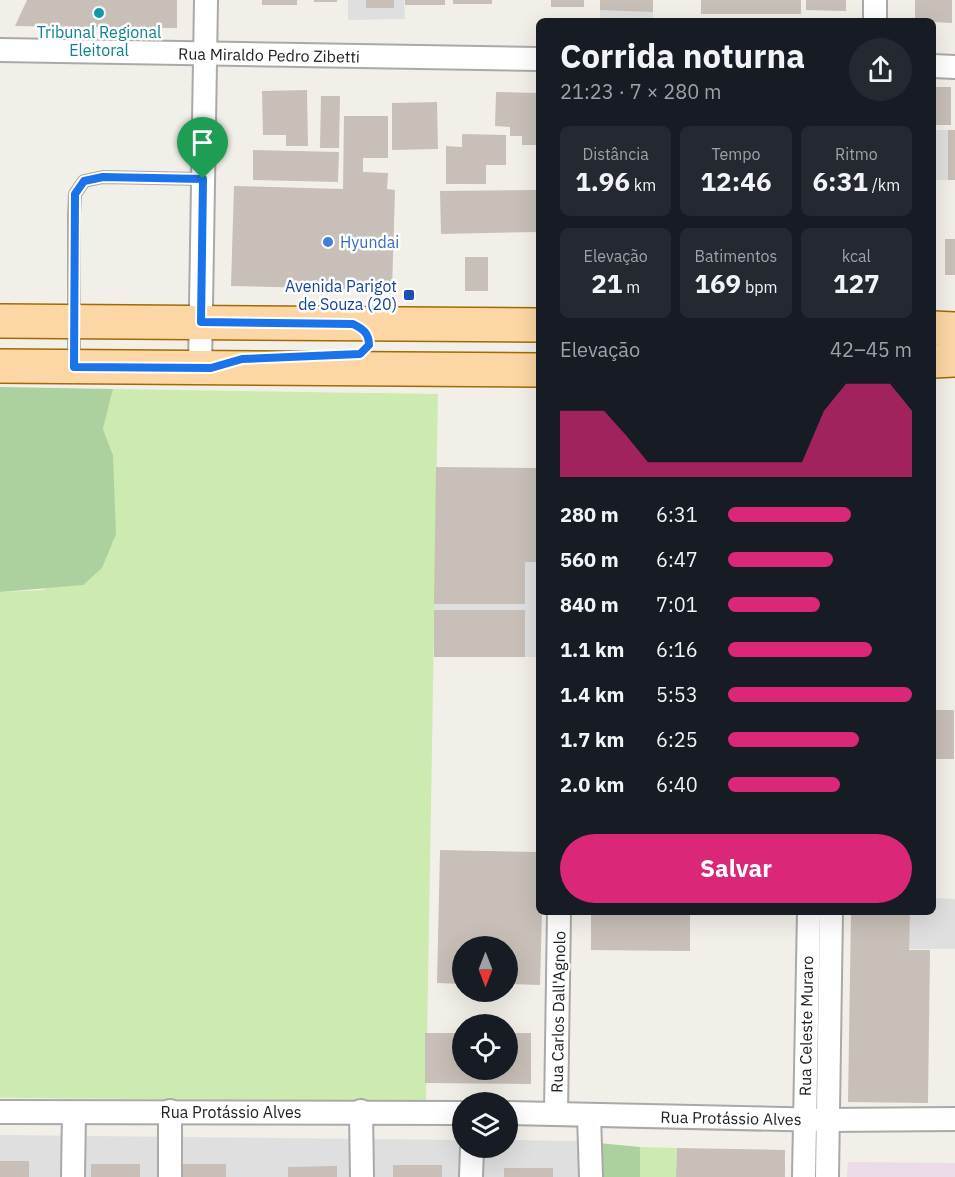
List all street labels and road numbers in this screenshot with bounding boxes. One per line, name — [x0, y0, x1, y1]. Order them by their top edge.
street label: Rua Miraldo Pedro Zibetti — [178, 43, 360, 67]
street label: Rua Carlos Dall'Agnolo — [547, 931, 569, 1093]
street label: Rua Celeste Muraro — [795, 956, 817, 1096]
street label: Rua Protássio Alves — [160, 1102, 302, 1122]
street label: Rua Protássio Alves — [660, 1107, 802, 1129]

